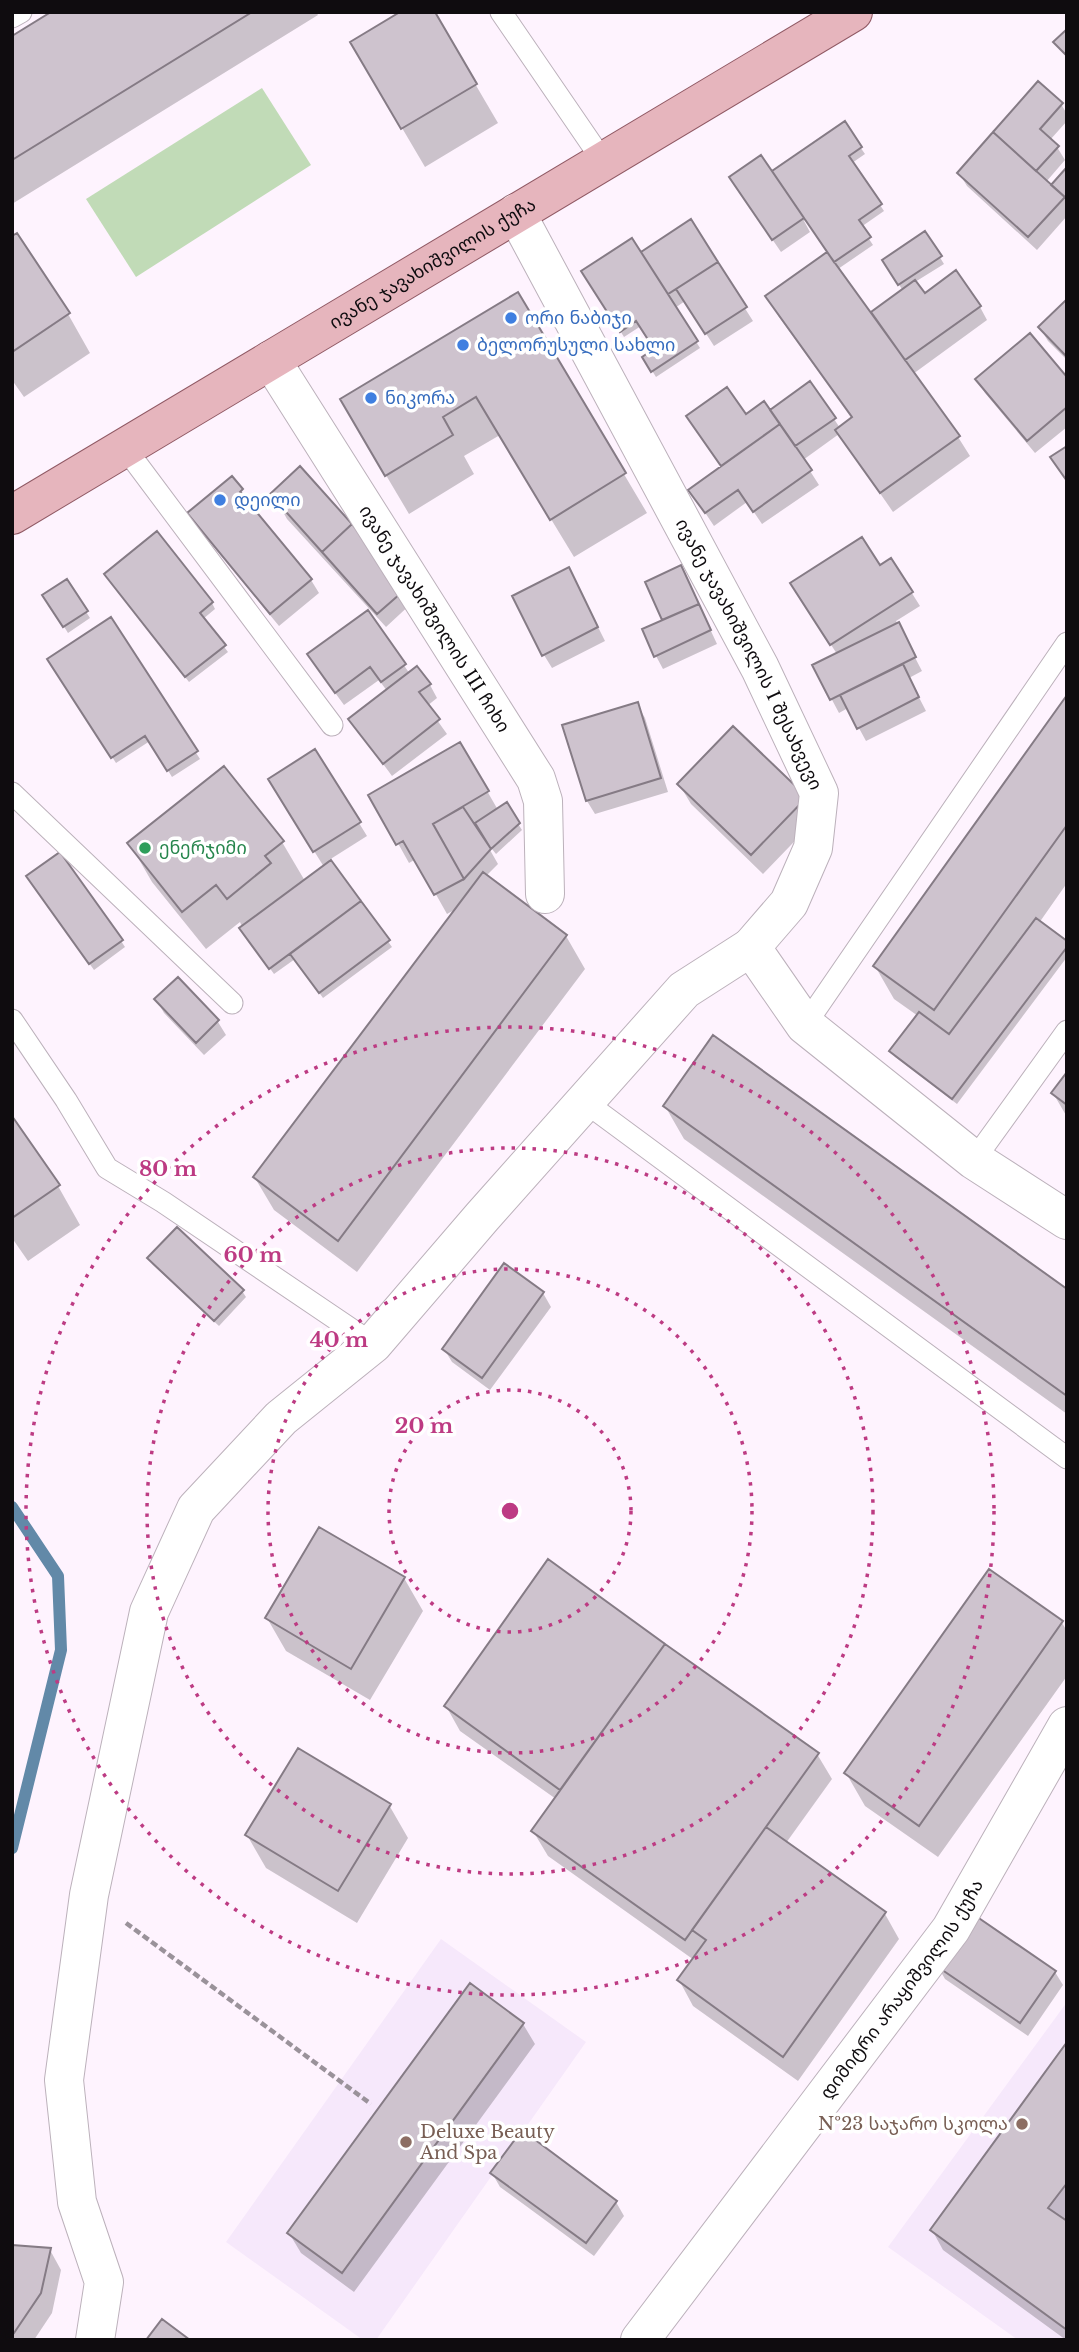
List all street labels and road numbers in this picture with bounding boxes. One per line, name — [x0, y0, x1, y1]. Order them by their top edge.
street label: ივანე ჯავახიშვილის ქუჩა — [325, 193, 540, 334]
street label: ივანე ჯავახიშვილის III ჩიხი — [355, 501, 515, 736]
street label: ივანე ჯავახიშვილის I შესახვევი — [671, 515, 827, 793]
street label: დიმიტრი არაყიშვილის ქუჩა — [815, 1875, 988, 2103]

